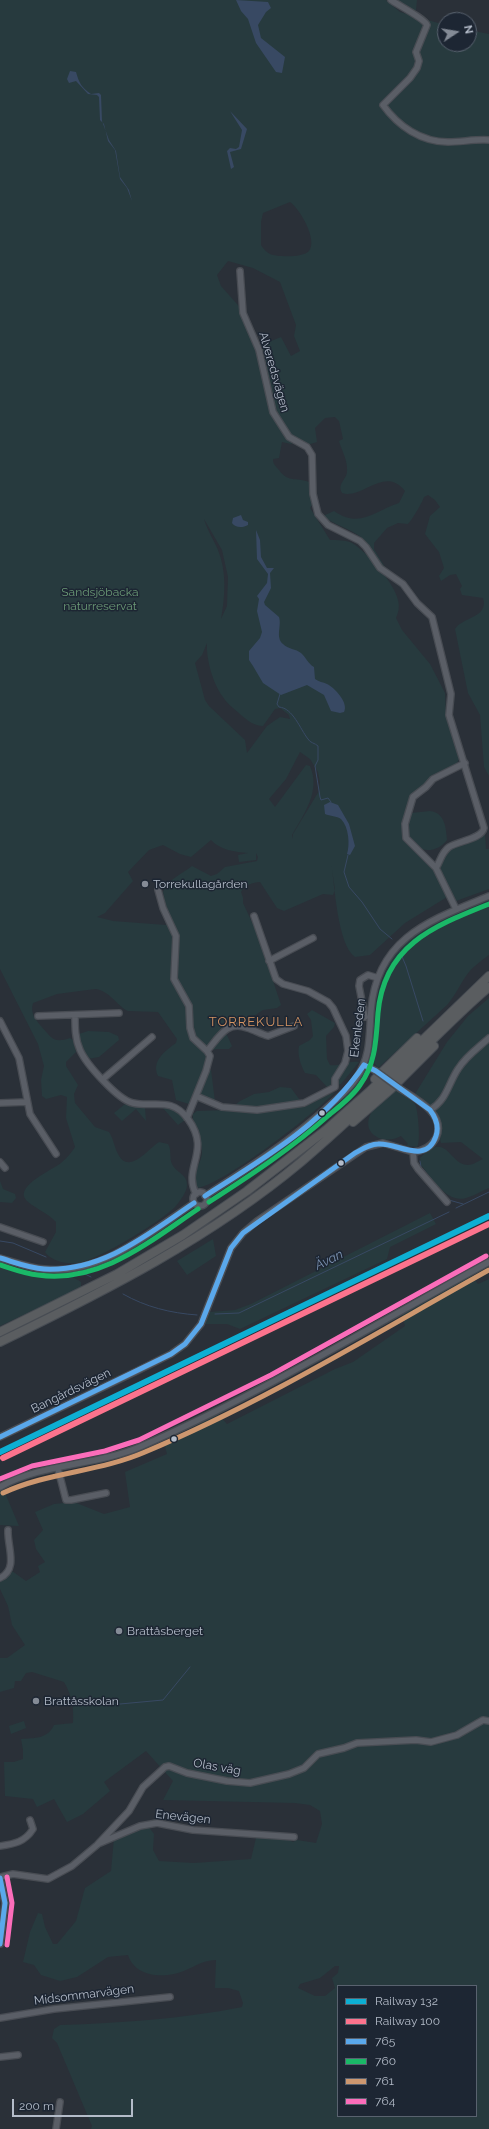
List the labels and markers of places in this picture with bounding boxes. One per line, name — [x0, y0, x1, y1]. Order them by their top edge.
place label: Torrekullagården — [153, 877, 247, 891]
marker: Torrekullagården — [140, 879, 150, 889]
unlabelled marker — [317, 1108, 327, 1118]
unlabelled marker — [336, 1158, 346, 1168]
unlabelled marker — [169, 1434, 179, 1444]
place label: Brattåsberget — [127, 1624, 203, 1638]
marker: Brattåsberget — [114, 1626, 124, 1636]
place label: Brattåsskolan — [44, 1694, 119, 1708]
marker: Brattåsskolan — [31, 1696, 41, 1706]

